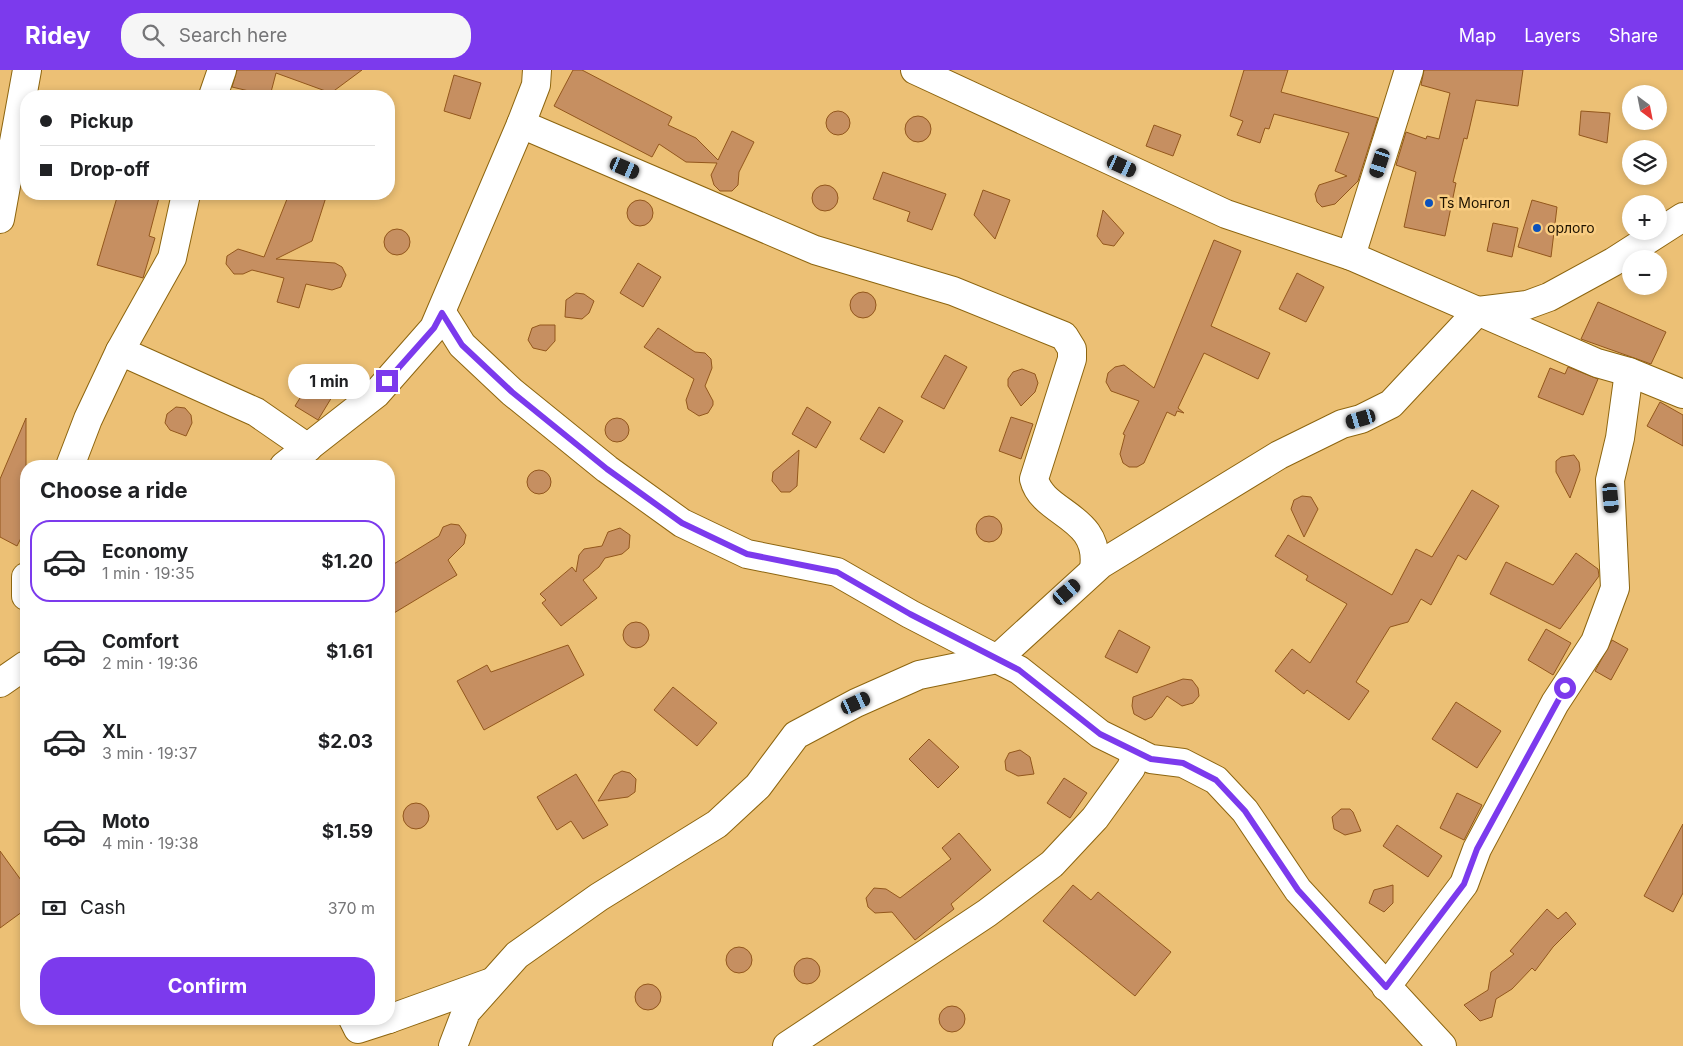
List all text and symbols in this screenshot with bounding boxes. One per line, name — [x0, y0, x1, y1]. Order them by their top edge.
search box — [121, 13, 471, 58]
text: Ridey — [25, 21, 91, 50]
icon: search — [139, 21, 167, 49]
text: Search here — [179, 24, 287, 47]
text: Map — [1459, 25, 1496, 46]
text: Layers — [1524, 25, 1581, 46]
text: Share — [1609, 25, 1658, 46]
north arrow — [1622, 85, 1668, 130]
map controls — [1622, 85, 1667, 295]
text: Pickup — [70, 110, 133, 133]
button: layers — [1622, 140, 1667, 185]
car — [1368, 146, 1391, 180]
car — [1105, 153, 1138, 179]
car — [608, 155, 641, 181]
text: Drop-off — [70, 158, 150, 181]
place label: Ts Монгол — [1439, 194, 1510, 211]
button: + — [1622, 195, 1667, 240]
marker: Ts Монгол — [1423, 197, 1435, 209]
place label: орлого — [1547, 219, 1595, 236]
marker: орлого — [1531, 222, 1543, 234]
button: − — [1622, 250, 1667, 295]
callout: 1 min — [287, 364, 370, 398]
route end — [376, 370, 398, 392]
text: 1 min — [309, 371, 349, 391]
car — [1344, 408, 1377, 430]
text: Choose a ride — [40, 477, 188, 503]
car — [1602, 482, 1619, 514]
icon: car — [42, 539, 87, 584]
text: Economy — [102, 540, 188, 563]
text: $1.20 — [321, 550, 373, 573]
text: 1 min · 19:35 — [102, 563, 195, 583]
car — [1050, 577, 1083, 607]
icon: car — [42, 629, 87, 674]
text: Comfort — [102, 630, 179, 653]
text: $1.61 — [326, 640, 373, 663]
text: 2 min · 19:36 — [102, 653, 198, 673]
route start — [1554, 677, 1576, 699]
car — [839, 690, 872, 716]
icon: car — [42, 719, 87, 764]
text: XL — [102, 720, 127, 743]
text: $2.03 — [318, 730, 373, 753]
text: 3 min · 19:37 — [102, 743, 197, 763]
icon: car — [42, 809, 87, 854]
text: Moto — [102, 810, 150, 833]
text: $1.59 — [322, 820, 373, 843]
text: 4 min · 19:38 — [102, 833, 199, 853]
icon: cash — [40, 894, 68, 922]
text: Cash — [80, 896, 126, 919]
text: 370 m — [328, 898, 375, 918]
button: Confirm — [40, 957, 375, 1015]

